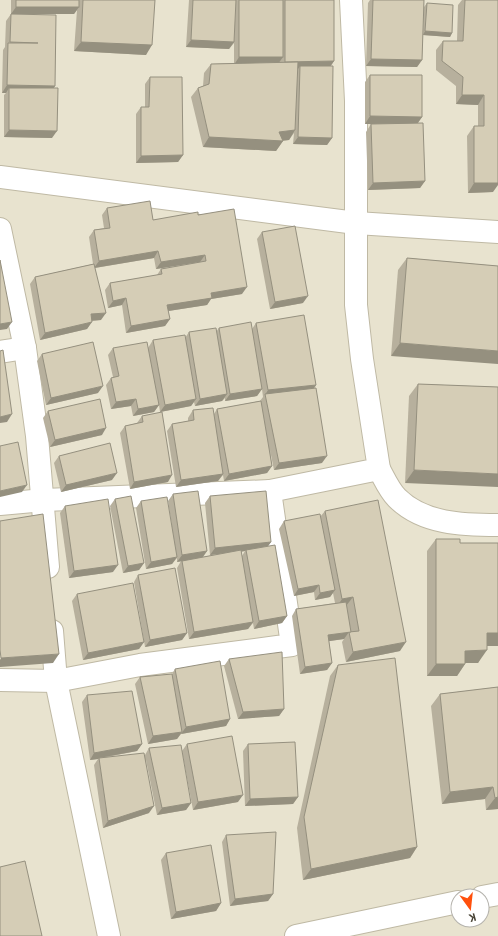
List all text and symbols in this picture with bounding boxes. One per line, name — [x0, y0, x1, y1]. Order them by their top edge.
north arrow — [450, 888, 490, 928]
text: K — [467, 910, 478, 925]

